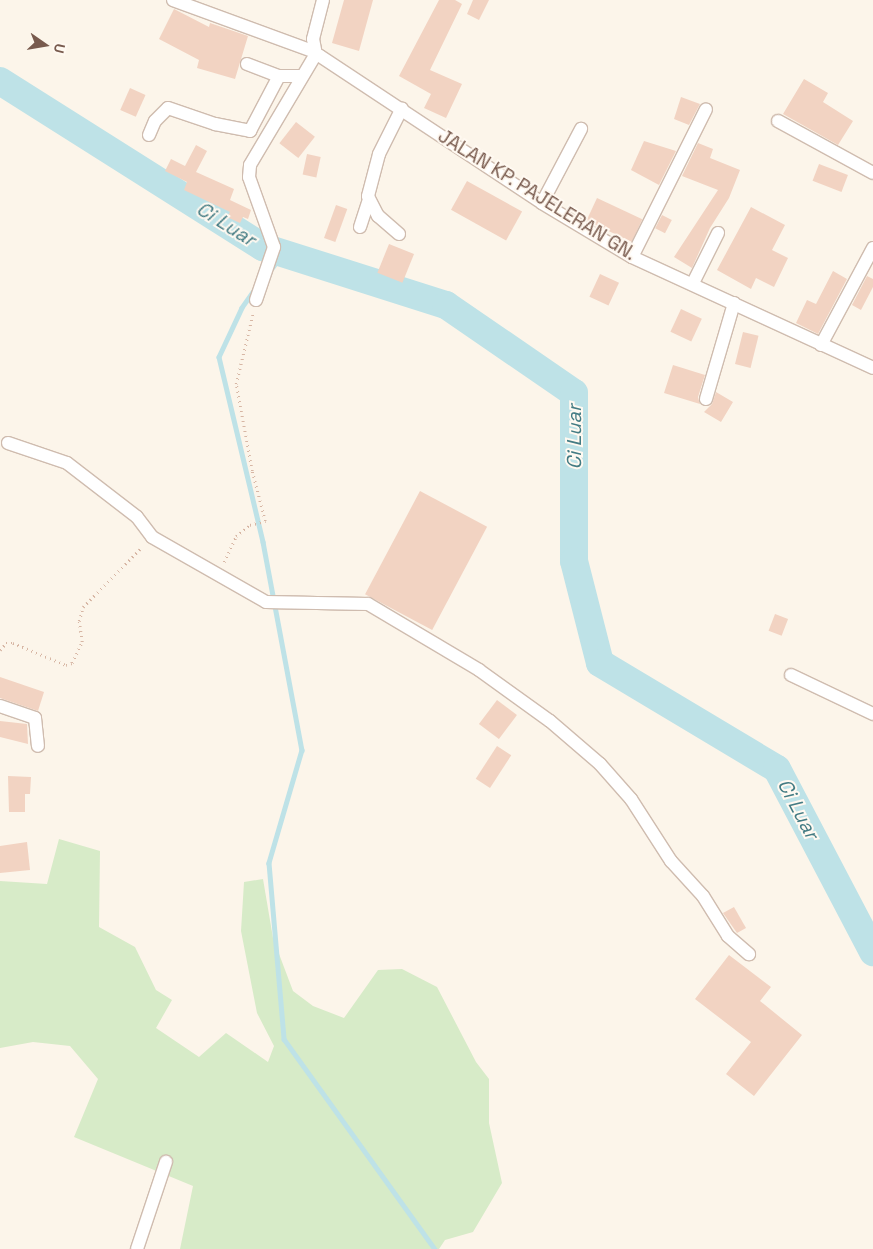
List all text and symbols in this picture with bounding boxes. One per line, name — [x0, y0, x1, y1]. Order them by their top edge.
north arrow — [20, 20, 70, 70]
text: U — [50, 42, 69, 55]
street label: JALAN KP. PAJELERAN GN. — [433, 124, 641, 266]
water label: Ci Luar — [192, 197, 260, 251]
water label: Ci Luar — [562, 405, 586, 469]
water label: Ci Luar — [772, 775, 824, 843]

